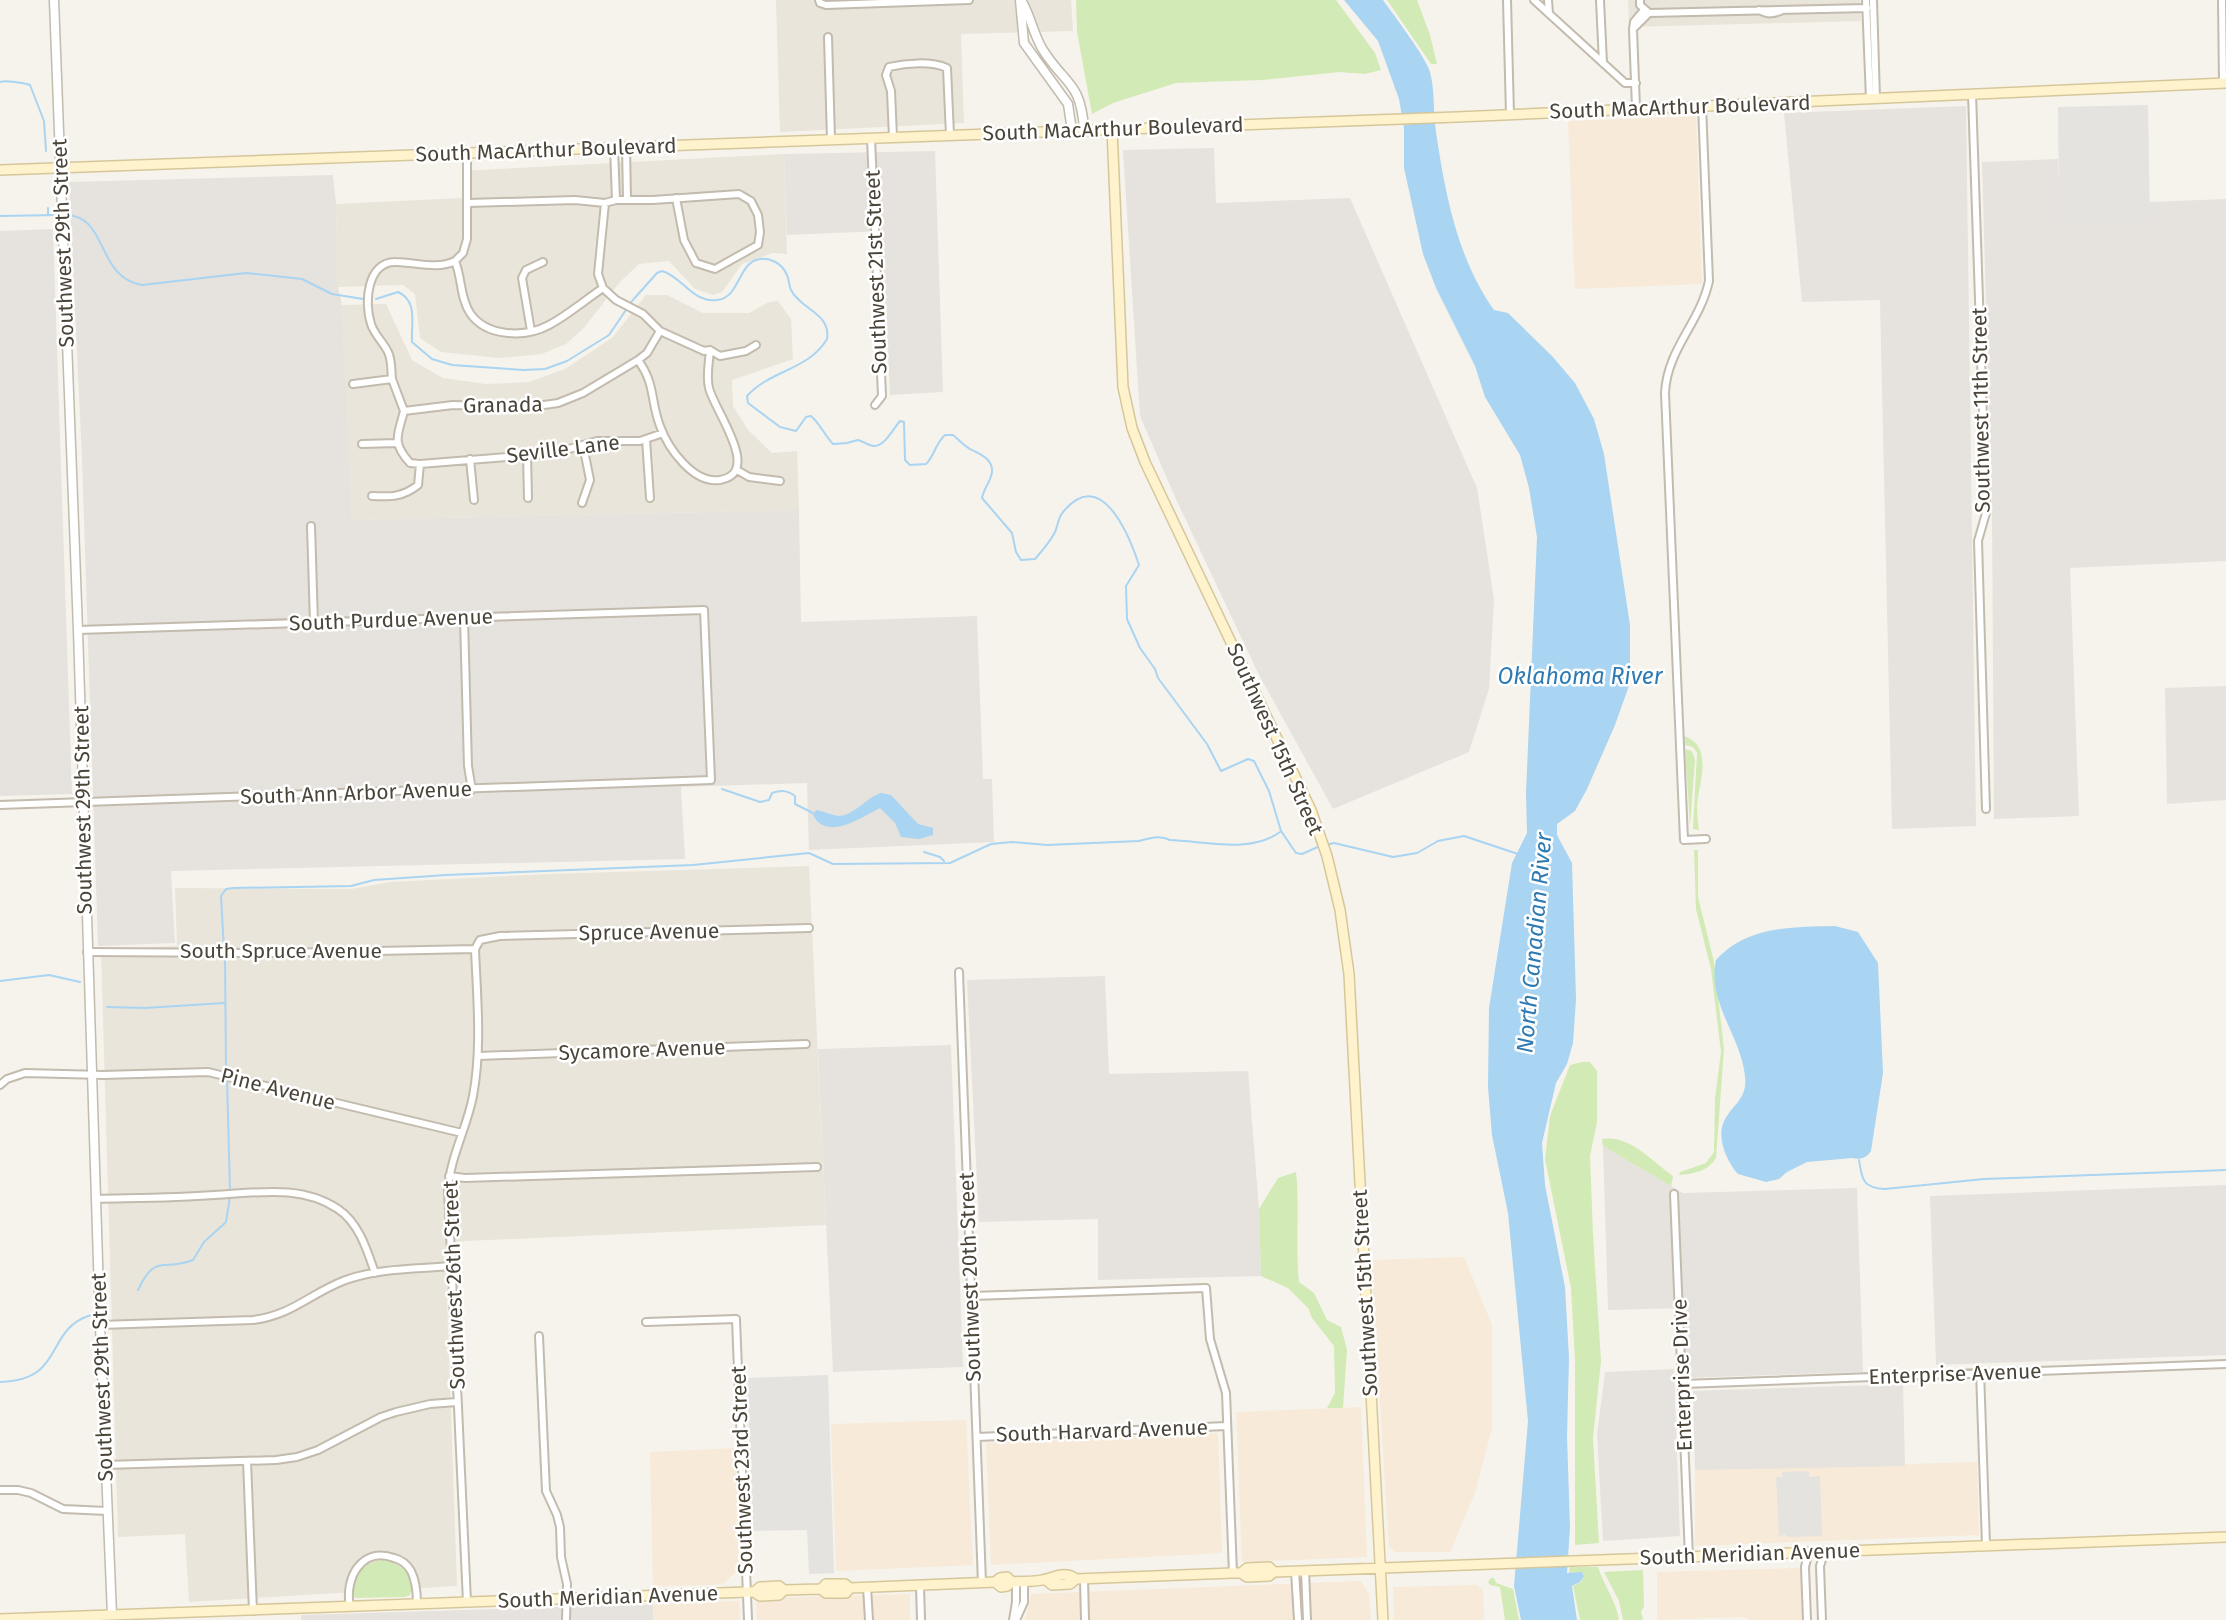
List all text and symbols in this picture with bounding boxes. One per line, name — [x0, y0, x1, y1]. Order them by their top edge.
street label: South MacArthur Boulevard — [1549, 89, 1811, 125]
street label: South MacArthur Boulevard — [982, 111, 1244, 147]
street label: South MacArthur Boulevard — [415, 132, 677, 168]
street label: Southwest 29th Street — [46, 138, 80, 348]
street label: Southwest 21st Street — [859, 169, 893, 374]
street label: Southwest 11th Street — [1966, 307, 1996, 513]
street label: Granada — [463, 391, 543, 419]
street label: Seville Lane — [505, 429, 621, 469]
street label: South Purdue Avenue — [289, 603, 493, 637]
street label: Southwest 15th Street — [1221, 639, 1329, 839]
water label: Oklahoma River — [1497, 662, 1664, 690]
street label: Southwest 29th Street — [68, 705, 98, 915]
street label: South Ann Arbor Avenue — [240, 776, 472, 810]
water label: North Canadian River — [1510, 830, 1558, 1054]
street label: Spruce Avenue — [578, 918, 720, 946]
street label: South Spruce Avenue — [180, 938, 382, 964]
street label: Sycamore Avenue — [558, 1034, 726, 1066]
street label: Pine Avenue — [218, 1062, 338, 1116]
street label: Southwest 20th Street — [953, 1171, 987, 1382]
street label: Southwest 26th Street — [437, 1180, 471, 1390]
street label: Southwest 15th Street — [1347, 1188, 1383, 1397]
street label: Southwest 29th Street — [85, 1272, 119, 1482]
street label: Enterprise Drive — [1666, 1298, 1698, 1452]
street label: Enterprise Avenue — [1868, 1358, 2042, 1390]
street label: Southwest 23rd Street — [725, 1365, 759, 1575]
street label: South Harvard Avenue — [996, 1414, 1208, 1448]
street label: South Meridian Avenue — [1639, 1537, 1861, 1571]
street label: South Meridian Avenue — [497, 1580, 719, 1614]

